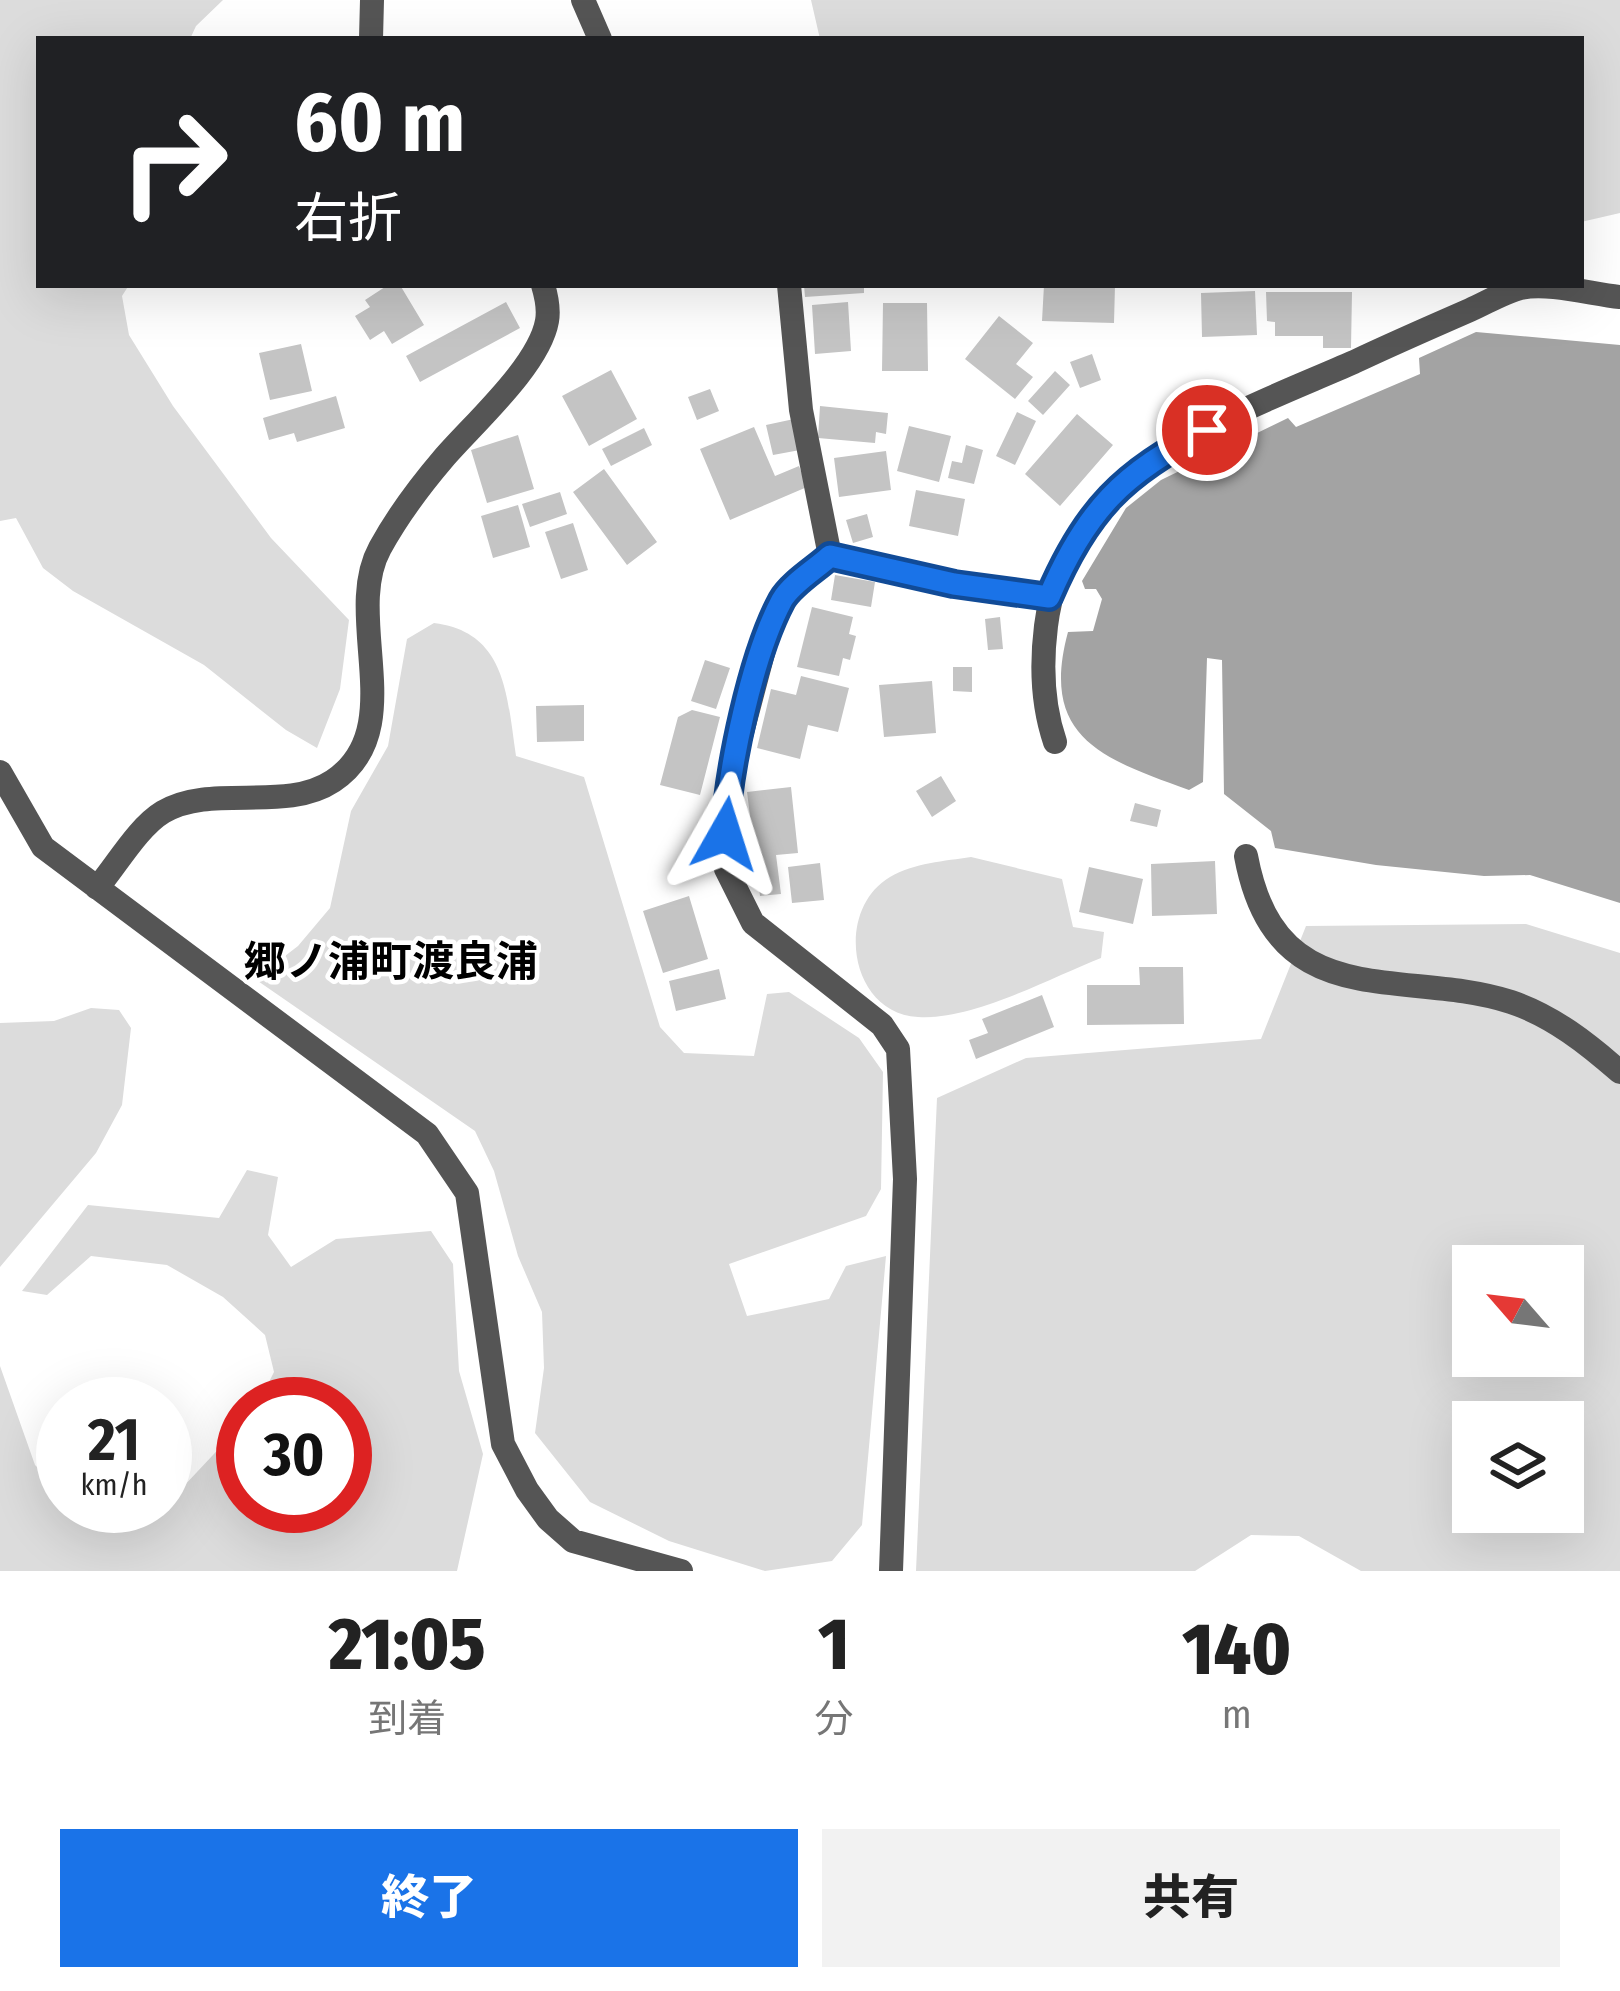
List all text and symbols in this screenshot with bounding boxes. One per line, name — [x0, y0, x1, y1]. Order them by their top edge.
text: 60 m — [294, 72, 465, 173]
icon: right — [96, 84, 252, 240]
text: 右折 — [294, 187, 402, 251]
pin — [1156, 379, 1258, 481]
icon: arrive — [1174, 397, 1240, 463]
position arrow — [662, 771, 788, 897]
district label: 郷ノ浦町渡良浦 — [244, 937, 538, 987]
north arrow — [1452, 1245, 1584, 1377]
map controls — [1452, 1245, 1584, 1533]
speed limit sign: 30 — [216, 1377, 372, 1533]
button: layers — [1452, 1401, 1584, 1533]
text: 21 — [88, 1404, 140, 1476]
text: km/h — [81, 1467, 147, 1503]
text: 21:05 — [329, 1602, 485, 1688]
text: 1 — [818, 1602, 849, 1688]
text: 140 — [1182, 1607, 1291, 1693]
text: m — [1222, 1692, 1252, 1738]
text: 到着 — [368, 1696, 446, 1742]
text: 分 — [814, 1696, 853, 1742]
button: 終了 — [60, 1829, 798, 1967]
button: 共有 — [822, 1829, 1560, 1967]

